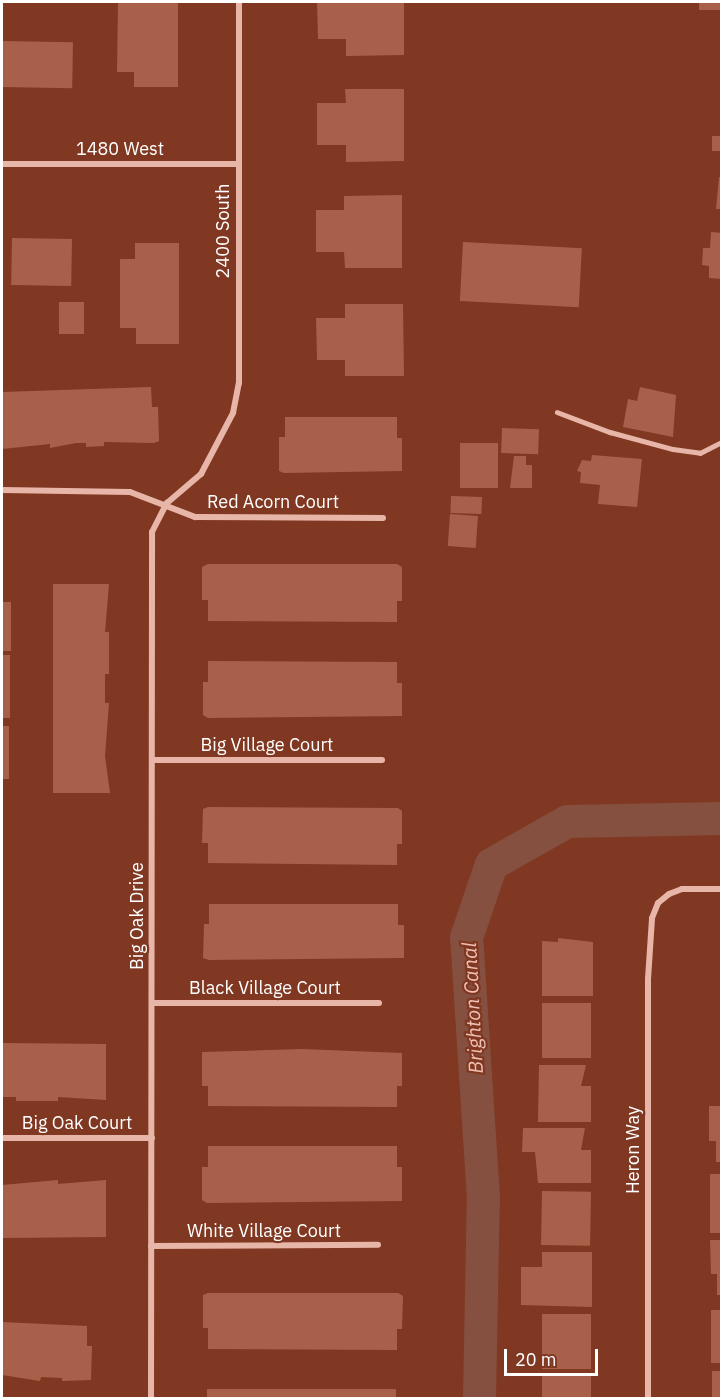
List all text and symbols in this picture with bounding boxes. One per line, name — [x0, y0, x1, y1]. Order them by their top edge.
street label: 1480 West — [76, 138, 164, 160]
street label: 2400 South — [212, 184, 234, 278]
street label: Red Acorn Court — [207, 491, 339, 513]
street label: Big Village Court — [201, 734, 333, 756]
street label: Big Oak Drive — [126, 862, 148, 970]
water label: Brighton Canal — [457, 942, 487, 1074]
street label: Black Village Court — [189, 977, 341, 999]
street label: Heron Way — [622, 1106, 644, 1194]
street label: Big Oak Court — [22, 1112, 132, 1134]
street label: White Village Court — [187, 1220, 341, 1242]
scale bar — [507, 1337, 602, 1375]
text: 20 m — [515, 1348, 557, 1371]

